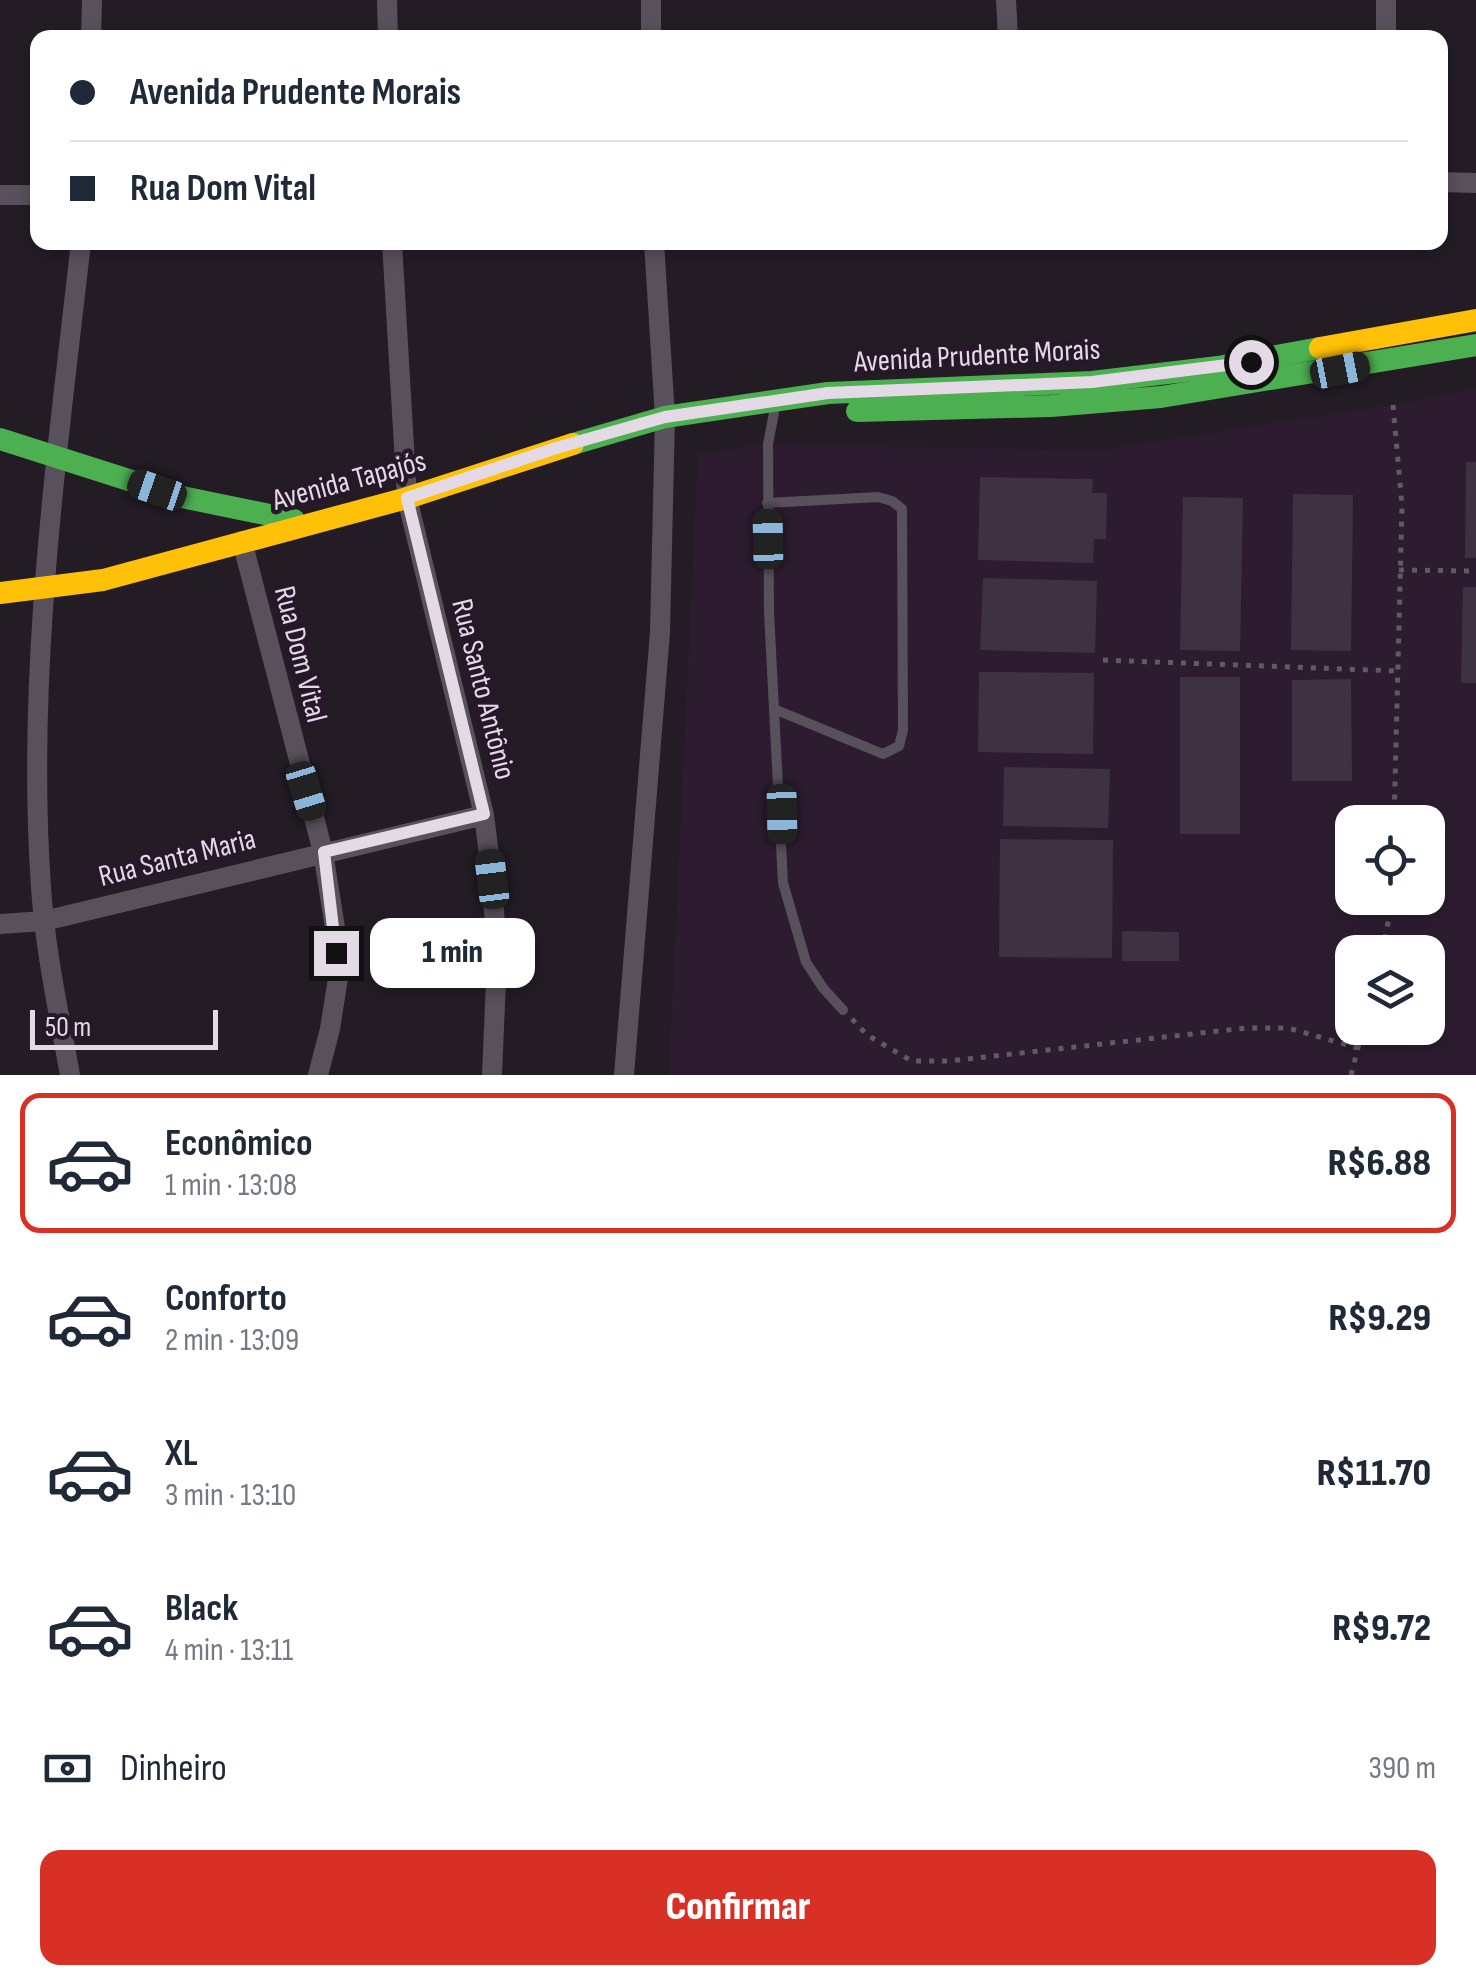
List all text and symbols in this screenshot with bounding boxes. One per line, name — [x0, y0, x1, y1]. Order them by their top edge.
text: Avenida Prudente Morais — [130, 70, 461, 115]
text: Rua Dom Vital — [130, 166, 316, 211]
street label: Avenida Prudente Morais — [852, 332, 1101, 380]
route start — [1229, 340, 1274, 385]
car — [1308, 350, 1372, 390]
street label: Avenida Tapajós — [268, 443, 430, 519]
car — [124, 466, 190, 514]
car — [752, 509, 784, 569]
street label: Rua Dom Vital — [266, 582, 334, 726]
street label: Rua Santo Antônio — [443, 595, 523, 783]
car — [283, 758, 329, 824]
car — [766, 784, 798, 844]
map controls — [1335, 805, 1445, 1045]
button: locate — [1335, 805, 1445, 915]
street label: Rua Santa Maria — [95, 821, 260, 895]
car — [473, 847, 511, 911]
callout: 1 min — [371, 918, 536, 988]
route end — [314, 931, 359, 976]
text: 1 min — [422, 933, 483, 972]
button: layers — [1335, 935, 1445, 1045]
scale bar — [30, 1005, 218, 1050]
text: 50 m — [45, 1011, 91, 1044]
icon: car — [45, 1118, 135, 1208]
text: Econômico — [165, 1121, 313, 1166]
text: R$6.88 — [1328, 1141, 1431, 1186]
text: 1 min · 13:08 — [165, 1166, 297, 1205]
icon: car — [45, 1273, 135, 1363]
text: Conforto — [165, 1276, 287, 1321]
text: R$9.29 — [1329, 1296, 1431, 1341]
text: 2 min · 13:09 — [165, 1321, 299, 1360]
icon: car — [45, 1428, 135, 1518]
text: XL — [165, 1431, 198, 1476]
text: R$11.70 — [1317, 1451, 1431, 1496]
text: 3 min · 13:10 — [165, 1476, 296, 1515]
icon: car — [45, 1583, 135, 1673]
text: Black — [165, 1586, 238, 1631]
text: R$9.72 — [1332, 1606, 1431, 1651]
text: 4 min · 13:11 — [165, 1631, 293, 1670]
icon: cash — [40, 1741, 95, 1796]
text: Dinheiro — [120, 1746, 227, 1791]
text: 390 m — [1369, 1749, 1436, 1788]
button: Confirmar — [40, 1850, 1436, 1965]

